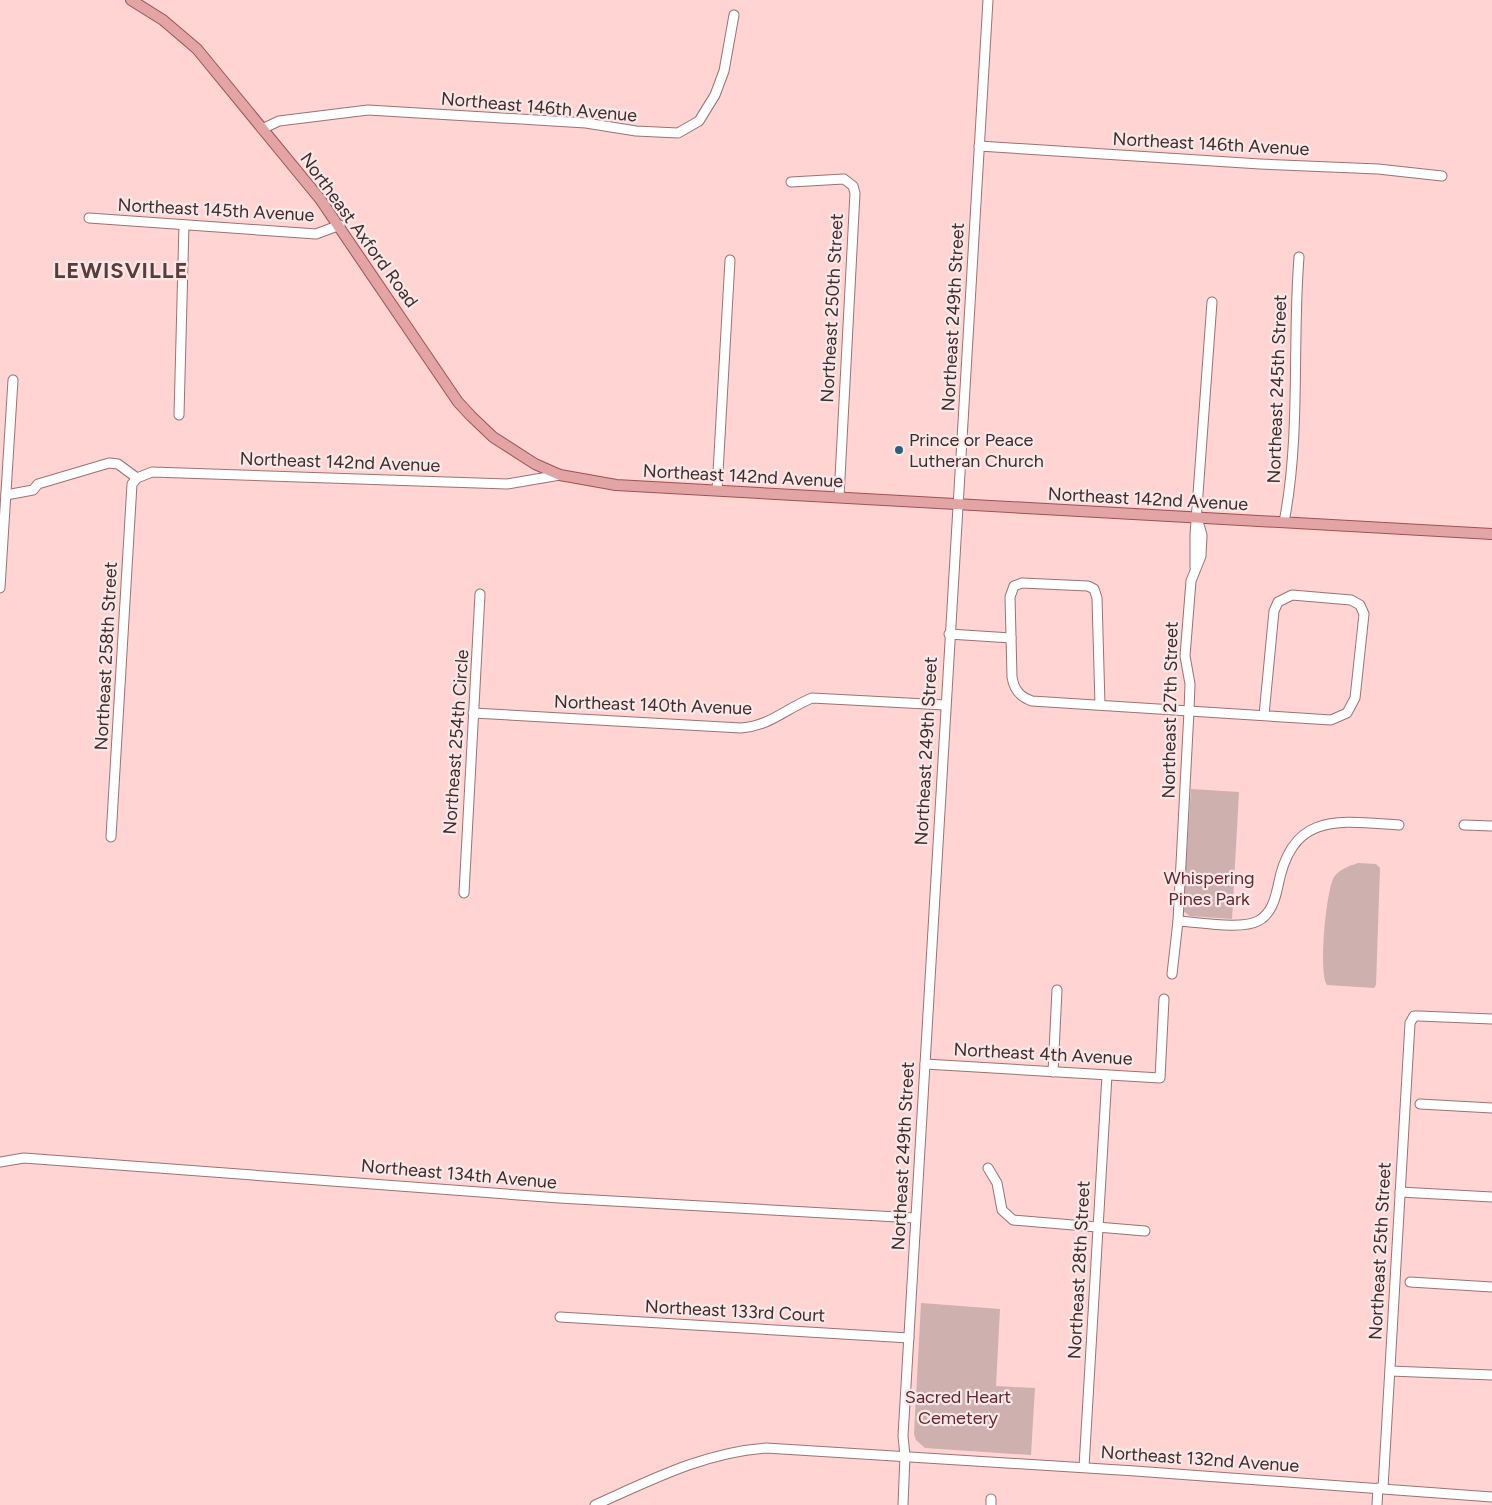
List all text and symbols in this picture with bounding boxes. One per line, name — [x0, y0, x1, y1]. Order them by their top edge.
street label: Northeast 146th Avenue — [440, 87, 638, 127]
street label: Northeast 146th Avenue — [1112, 128, 1310, 160]
street label: Northeast Axford Road — [295, 148, 423, 312]
street label: Northeast 145th Avenue — [117, 194, 315, 226]
street label: Northeast 250th Street — [816, 213, 848, 403]
street label: Northeast 249th Street — [937, 222, 969, 412]
district label: LEWISVILLE — [54, 257, 188, 284]
street label: Northeast 245th Street — [1263, 294, 1291, 484]
place label: Prince or Peace Lutheran Church — [909, 429, 1044, 472]
marker: Prince or Peace Lutheran Church — [893, 444, 905, 456]
street label: Northeast 142nd Avenue — [239, 448, 441, 476]
street label: Northeast 142nd Avenue — [642, 460, 844, 492]
street label: Northeast 142nd Avenue — [1047, 483, 1249, 515]
street label: Northeast 258th Street — [90, 561, 122, 751]
street label: Northeast 27th Street — [1157, 621, 1183, 799]
street label: Northeast 254th Circle — [439, 648, 473, 835]
street label: Northeast 249th Street — [910, 656, 942, 846]
street label: Northeast 140th Avenue — [554, 691, 753, 719]
park label: Whispering Pines Park — [1163, 867, 1255, 910]
street label: Northeast 4th Avenue — [953, 1038, 1133, 1070]
street label: Northeast 249th Street — [887, 1061, 919, 1251]
street label: Northeast 134th Avenue — [360, 1154, 558, 1194]
street label: Northeast 25th Street — [1364, 1161, 1396, 1340]
street label: Northeast 28th Street — [1063, 1180, 1095, 1360]
street label: Northeast 133rd Court — [644, 1295, 826, 1327]
park label: Sacred Heart Cemetery — [905, 1386, 1011, 1429]
street label: Northeast 132nd Avenue — [1100, 1441, 1300, 1477]

